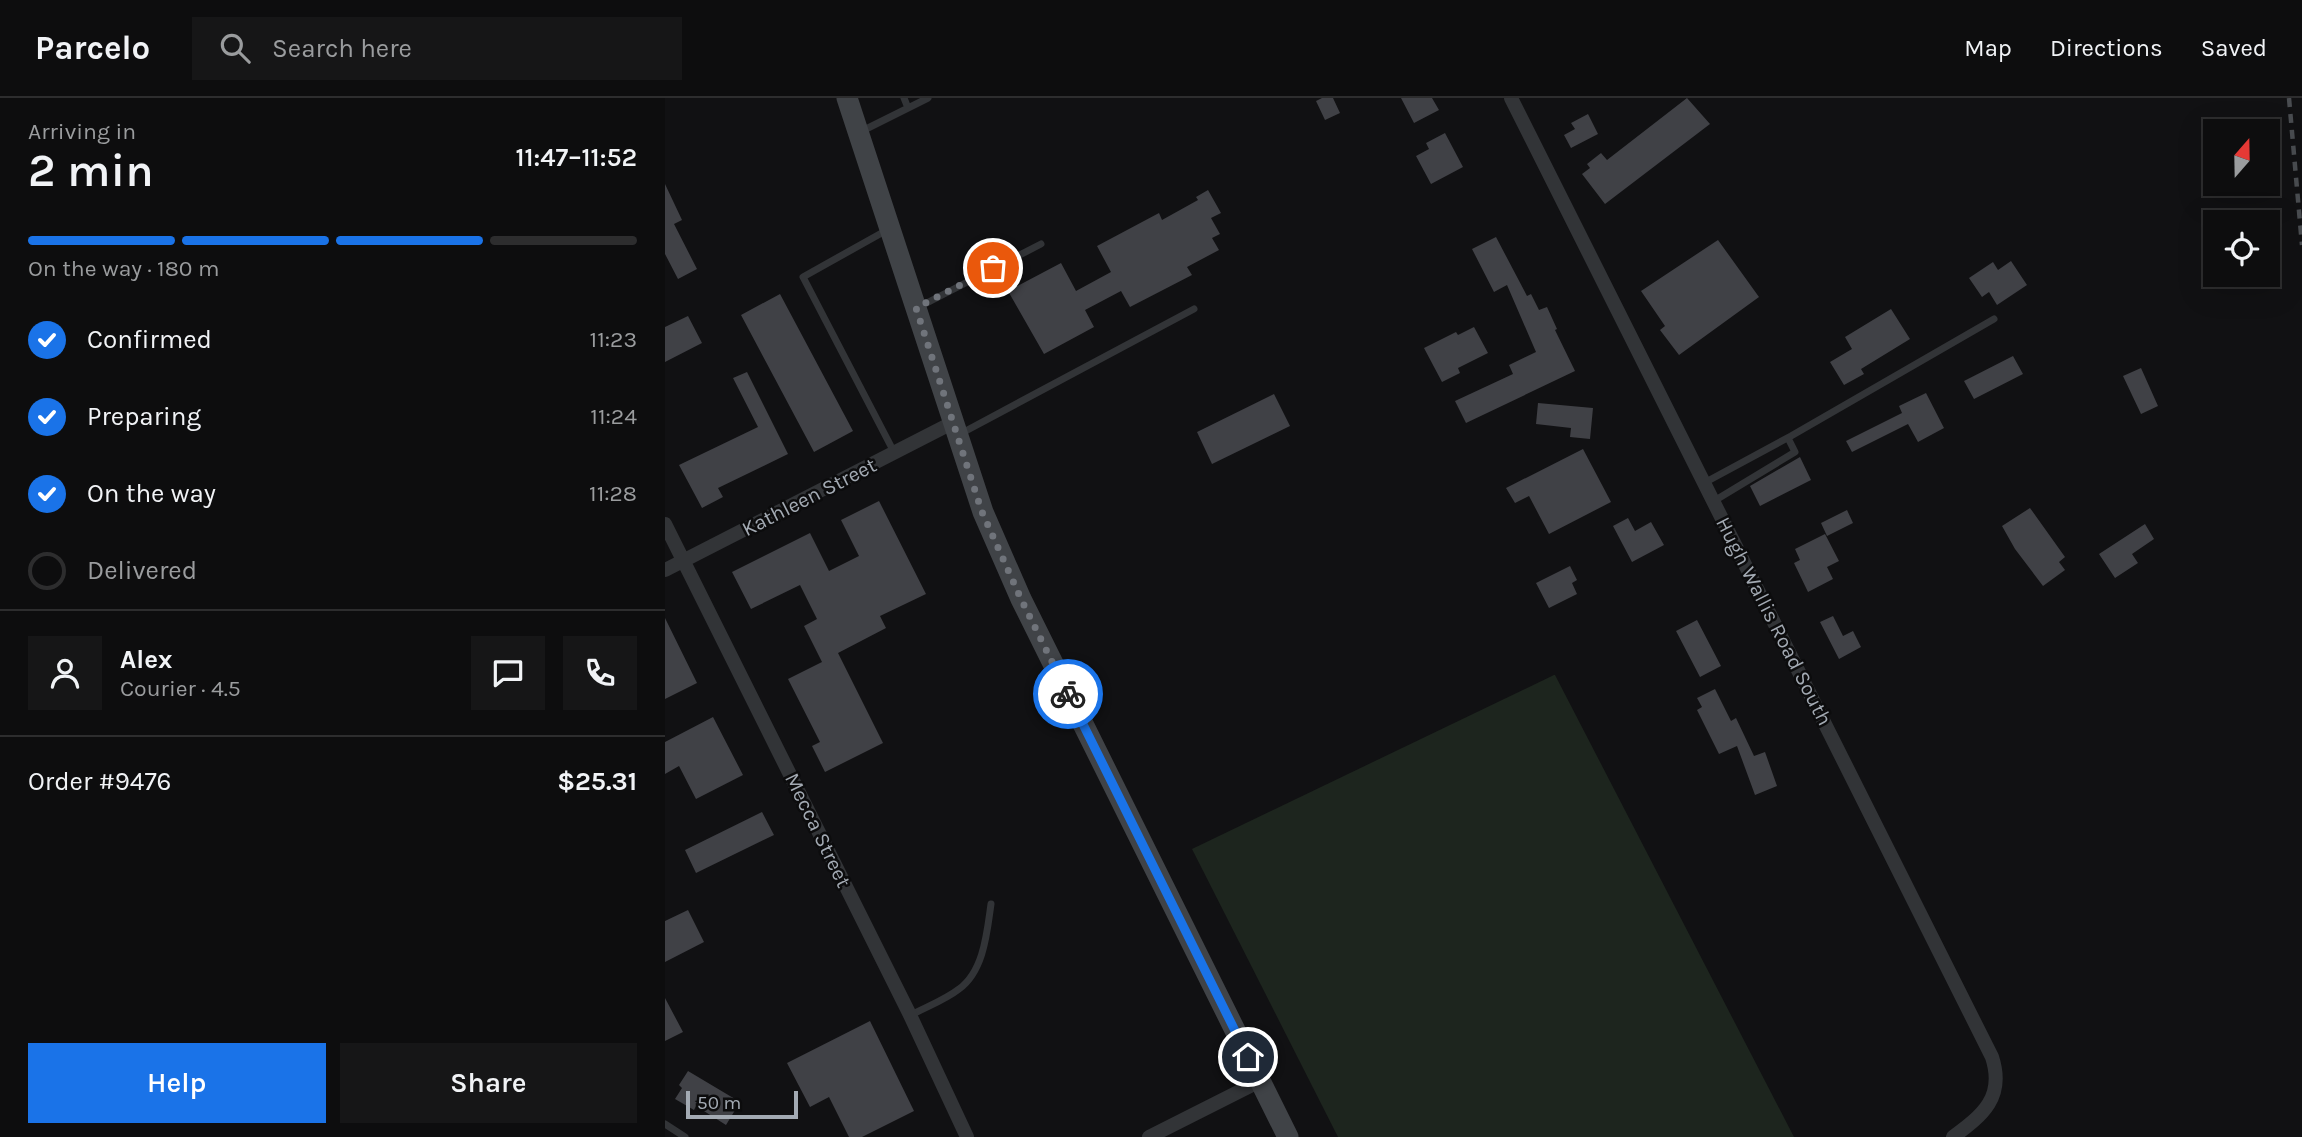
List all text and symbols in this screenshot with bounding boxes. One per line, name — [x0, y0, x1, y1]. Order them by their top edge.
search box — [192, 17, 682, 80]
text: Parcelo — [35, 29, 150, 67]
icon: search — [216, 29, 254, 67]
text: Search here — [272, 33, 412, 64]
text: Map — [1964, 34, 2012, 62]
text: Directions — [2050, 34, 2163, 62]
text: Saved — [2201, 34, 2267, 62]
text: Arriving in — [28, 118, 136, 145]
north arrow — [2203, 119, 2280, 196]
map controls — [2203, 119, 2280, 287]
text: 11:47–11:52 — [515, 142, 637, 173]
text: 2 min — [28, 144, 154, 198]
button: locate — [2203, 210, 2280, 287]
pin — [963, 238, 1023, 298]
icon: bag — [974, 249, 1012, 287]
text: On the way · 180 m — [28, 255, 219, 282]
icon: check — [28, 321, 66, 359]
text: Confirmed — [87, 324, 212, 355]
text: 11:23 — [590, 326, 637, 353]
icon: check — [28, 398, 66, 436]
text: Preparing — [87, 401, 201, 432]
text: 11:24 — [590, 403, 637, 430]
street label: Kathleen Street — [738, 453, 880, 541]
icon: check — [28, 475, 66, 513]
text: On the way — [87, 478, 216, 509]
text: 11:28 — [589, 480, 637, 507]
street label: Hugh Wallis Road South — [1711, 513, 1837, 729]
text: Delivered — [87, 555, 197, 586]
button: person — [28, 636, 102, 710]
button: chat — [471, 636, 545, 710]
button: phone — [563, 636, 637, 710]
text: Alex — [120, 644, 172, 675]
courier — [1033, 659, 1103, 729]
text: Courier · 4.5 — [120, 675, 241, 702]
icon: bike — [1049, 675, 1087, 713]
text: Order #9476 — [28, 766, 171, 797]
text: $25.31 — [557, 766, 637, 797]
street label: Mecca Street — [780, 769, 856, 891]
pin — [1218, 1027, 1278, 1087]
icon: home — [1229, 1038, 1267, 1076]
button: Help — [28, 1043, 326, 1123]
button: Share — [340, 1043, 637, 1123]
scale bar — [686, 1088, 798, 1120]
text: 50 m — [697, 1092, 741, 1114]

